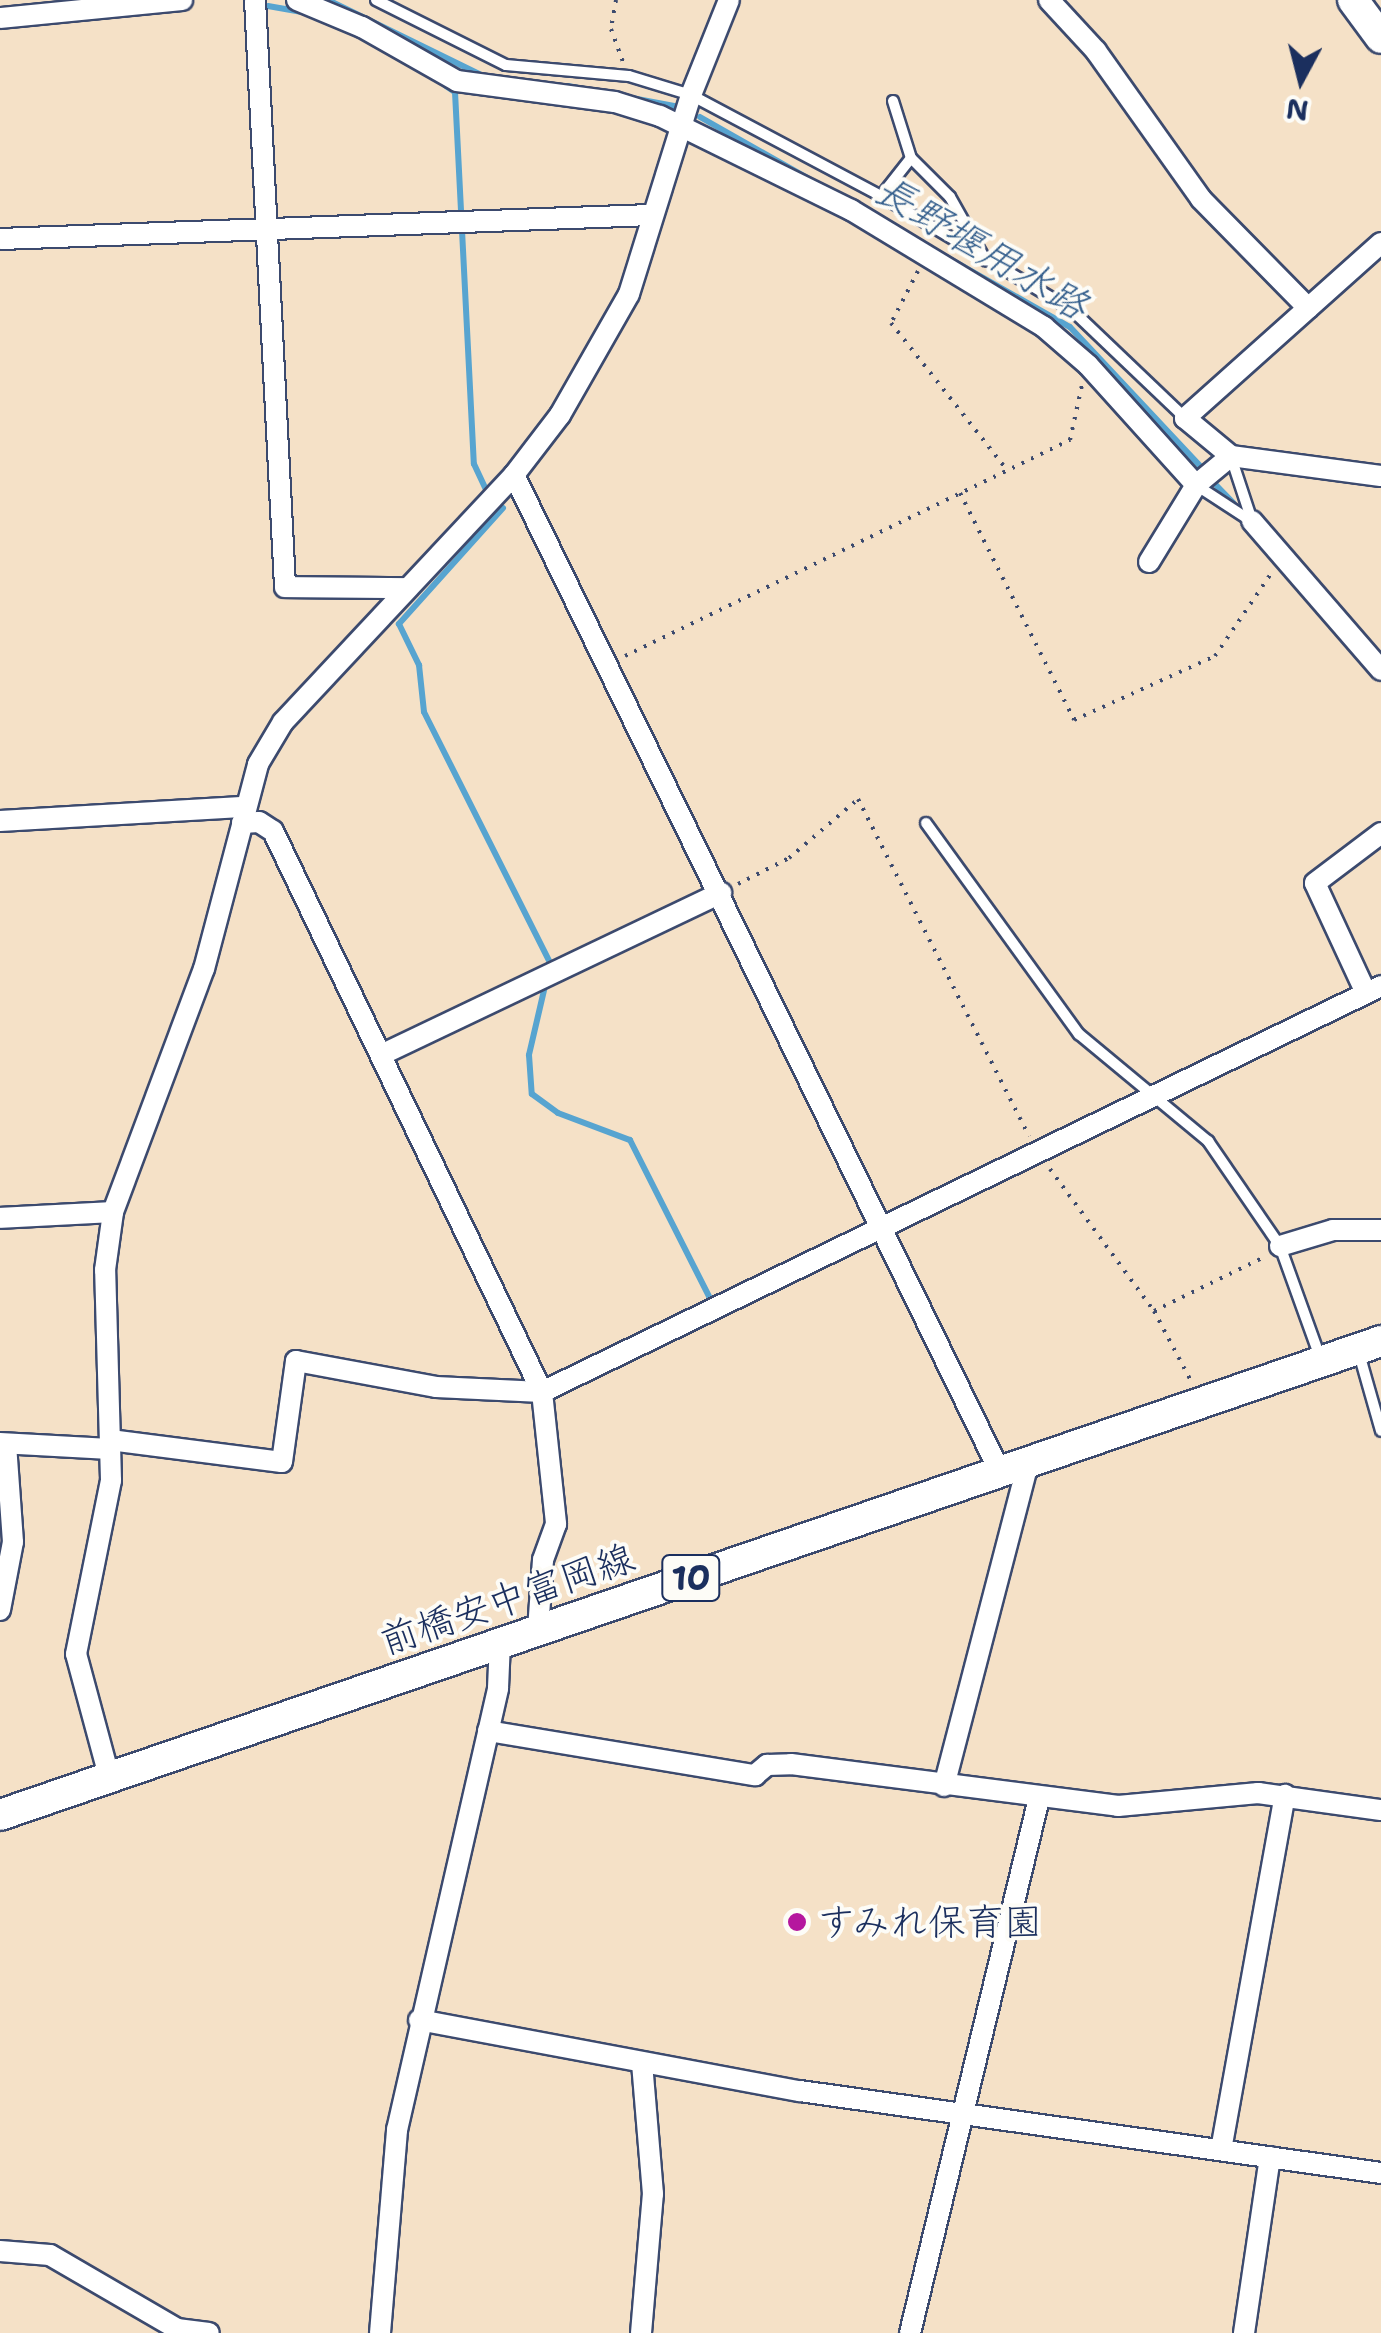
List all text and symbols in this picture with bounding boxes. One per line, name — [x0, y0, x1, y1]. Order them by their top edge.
north arrow — [1251, 30, 1351, 130]
text: N — [1284, 90, 1311, 130]
water label: 長野堰用水路 — [867, 165, 1097, 329]
street label: 前橋安中富岡線 — [374, 1534, 640, 1664]
road number: 10 — [661, 1548, 721, 1608]
place label: すみれ保育園 — [817, 1899, 1045, 1945]
marker: すみれ保育園 — [786, 1911, 808, 1933]

